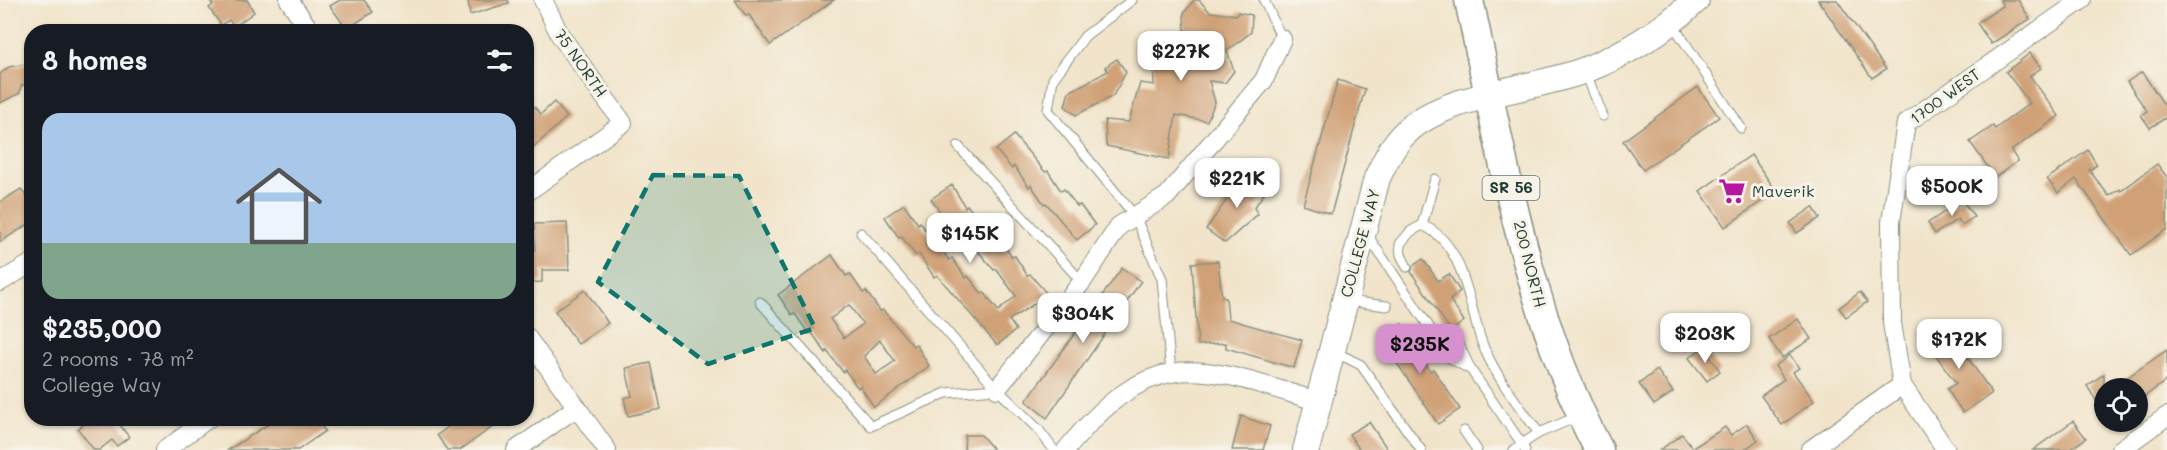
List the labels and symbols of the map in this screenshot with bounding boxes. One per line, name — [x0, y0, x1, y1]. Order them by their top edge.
street label: 75 NORTH — [550, 25, 612, 101]
pin: $227K — [1139, 31, 1223, 82]
street label: 1700 WEST — [1905, 63, 1984, 128]
pin: $221K — [1195, 158, 1279, 209]
pin: $500K — [1910, 166, 1994, 217]
road number: SR 56 — [1482, 176, 1540, 200]
supermarket icon: Maverik — [1717, 176, 1747, 206]
place label: Maverik — [1752, 180, 1815, 201]
street label: COLLEGE WAY — [1335, 186, 1384, 300]
pin: $145K — [928, 213, 1012, 264]
street label: 200 NORTH — [1510, 218, 1551, 310]
pin: $304K — [1041, 293, 1125, 344]
pin: $203K — [1663, 313, 1747, 364]
pin: $172K — [1917, 319, 2001, 370]
pin: $235K — [1378, 324, 1462, 375]

